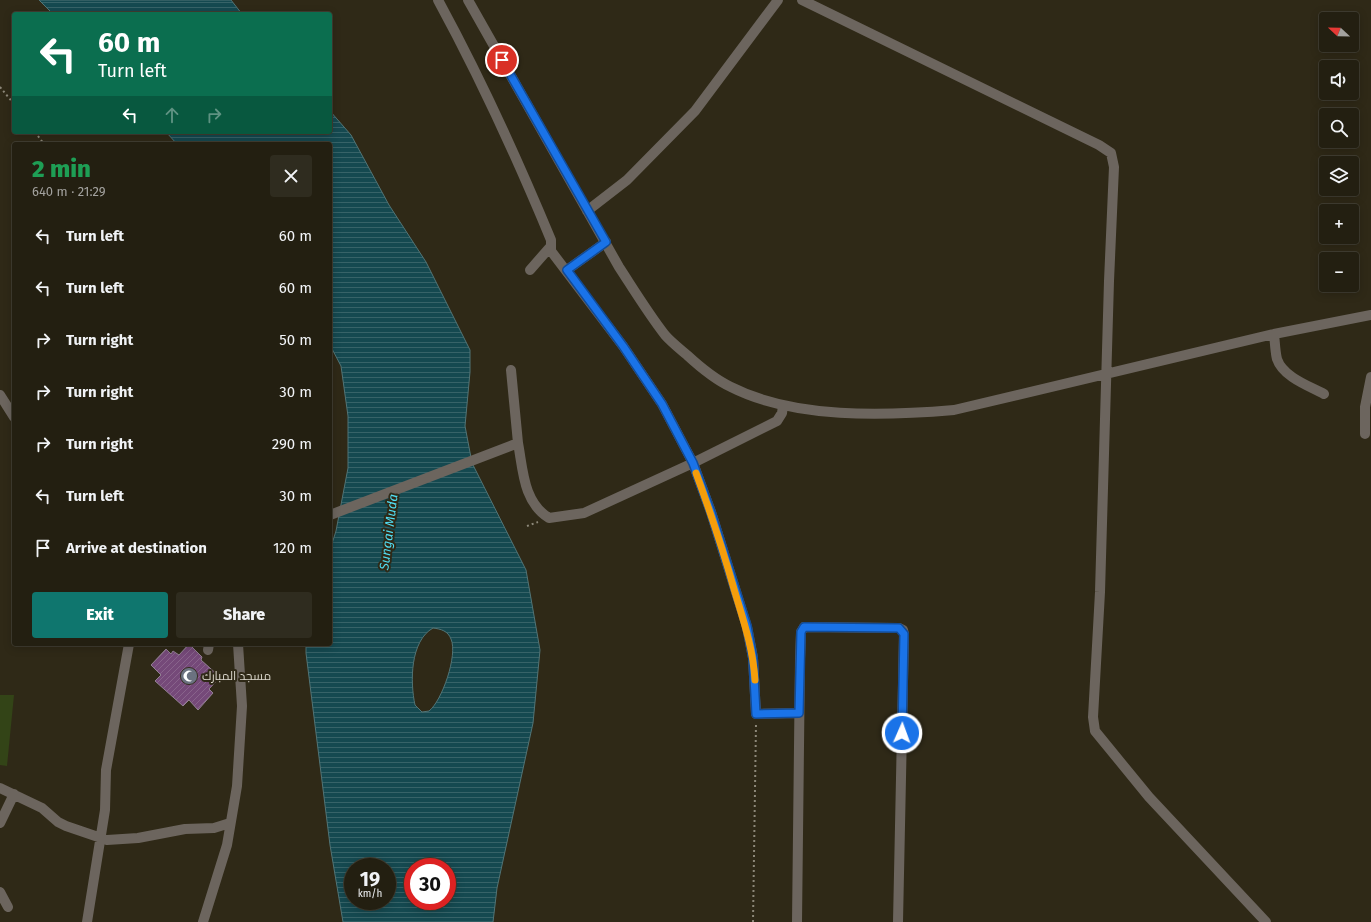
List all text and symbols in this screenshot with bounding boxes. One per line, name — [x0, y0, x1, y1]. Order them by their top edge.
north arrow — [1319, 12, 1359, 52]
map controls — [1319, 12, 1359, 292]
text: 60 m — [98, 26, 160, 59]
icon: left — [32, 28, 84, 80]
pin — [485, 43, 519, 77]
icon: arrive — [491, 49, 513, 71]
text: Turn left — [98, 60, 167, 82]
button: sound — [1319, 60, 1359, 100]
icon: left — [119, 104, 141, 126]
icon: ahead — [161, 104, 183, 126]
icon: right — [203, 104, 225, 126]
button: search — [1319, 108, 1359, 148]
text: 2 min — [32, 155, 91, 183]
button: close — [270, 155, 312, 197]
button: layers — [1319, 156, 1359, 196]
text: 640 m · 21:29 — [32, 184, 106, 199]
button: + — [1319, 204, 1359, 244]
icon: left — [32, 225, 54, 247]
text: Turn left — [66, 227, 124, 245]
text: 60 m — [279, 227, 312, 245]
button: − — [1319, 252, 1359, 292]
icon: left — [32, 277, 54, 299]
text: Turn left — [66, 279, 124, 297]
text: 60 m — [279, 279, 312, 297]
icon: right — [32, 329, 54, 351]
text: Turn right — [66, 331, 133, 349]
text: 50 m — [279, 331, 312, 349]
icon: right — [32, 381, 54, 403]
text: Turn right — [66, 383, 133, 401]
text: 30 m — [279, 383, 312, 401]
icon: right — [32, 433, 54, 455]
text: Turn right — [66, 435, 133, 453]
text: 290 m — [272, 435, 312, 453]
icon: left — [32, 485, 54, 507]
text: Turn left — [66, 487, 124, 505]
text: 30 m — [279, 487, 312, 505]
water label: Sungai Muda — [376, 493, 401, 572]
icon: arrive — [32, 537, 54, 559]
text: Arrive at destination — [66, 539, 207, 557]
text: 120 m — [273, 539, 312, 557]
button: Exit — [32, 592, 168, 638]
button: Share — [176, 592, 312, 638]
mosque icon: مسجد المبارك — [179, 666, 199, 686]
place label: مسجد المبارك — [202, 669, 271, 683]
position arrow — [881, 712, 923, 754]
speed limit sign: 30 — [404, 858, 456, 910]
text: 19 — [360, 867, 380, 891]
text: km/h — [358, 888, 382, 900]

